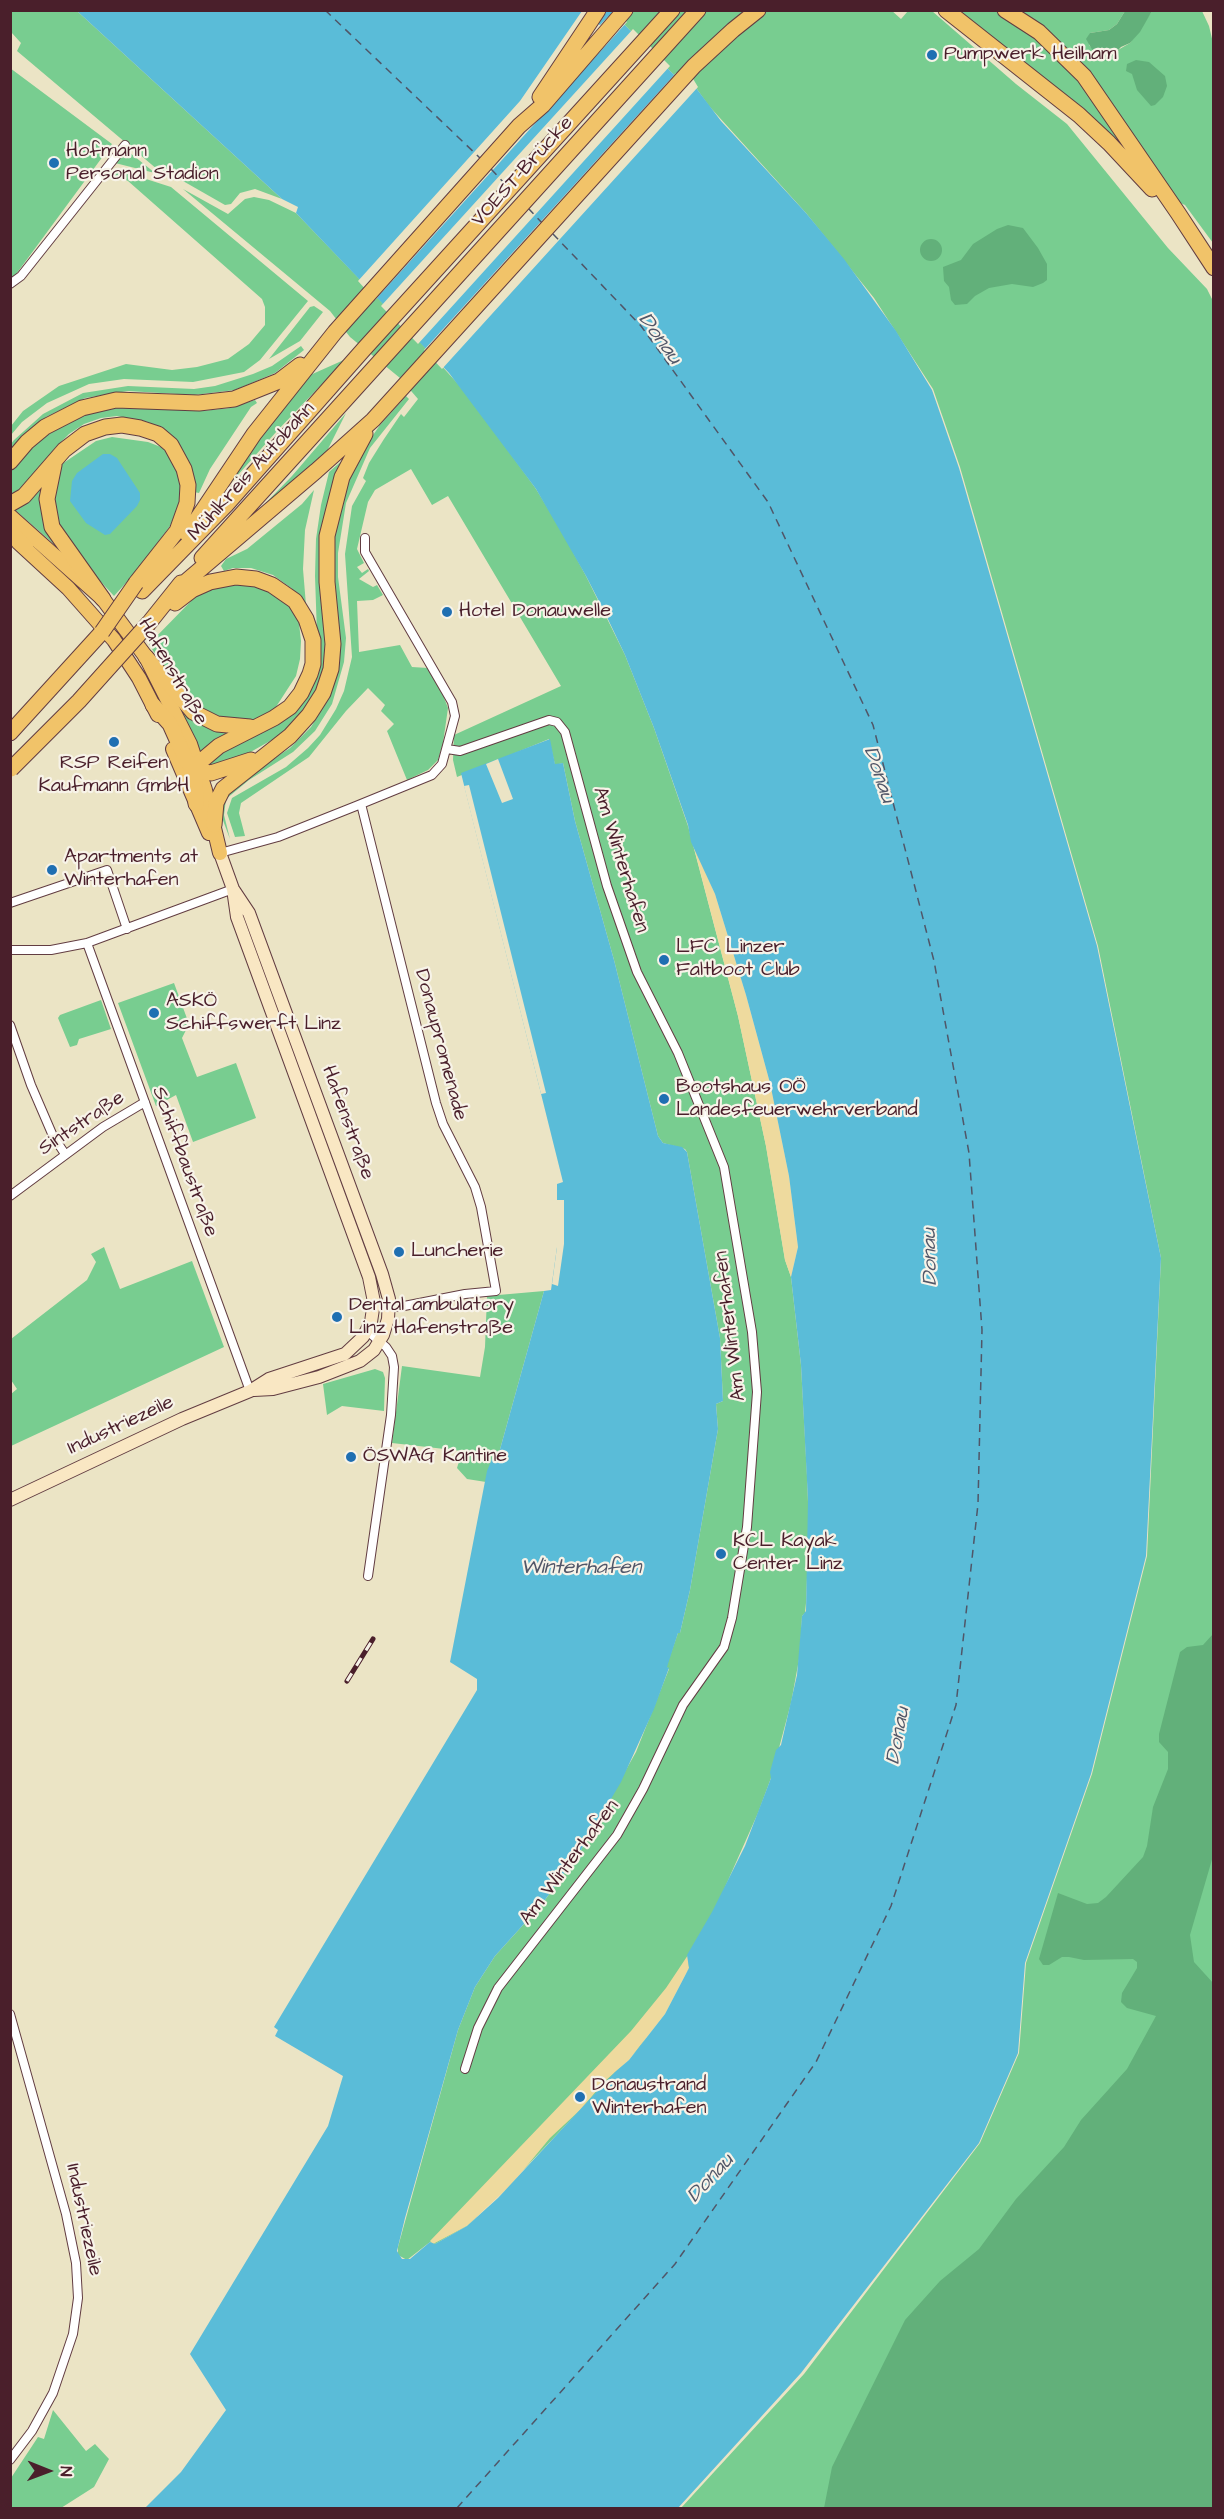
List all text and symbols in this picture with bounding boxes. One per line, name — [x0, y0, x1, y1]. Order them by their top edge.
place label: Pumpwerk Heilham — [944, 43, 1117, 67]
marker: Pumpwerk Heilham — [925, 48, 939, 62]
street label: VOEST-Brücke — [467, 112, 579, 232]
place label: Hofmann Personal Stadion — [66, 140, 219, 187]
marker: Hofmann Personal Stadion — [47, 156, 61, 170]
water label: Donau — [632, 308, 686, 370]
street label: Mühlkreis Autobahn — [183, 398, 321, 546]
place label: Hotel Donauwelle — [459, 600, 611, 624]
marker: Hotel Donauwelle — [440, 605, 454, 619]
street label: Hafenstraße — [132, 614, 212, 730]
marker: RSP Reifen Kaufmann GmbH — [107, 735, 121, 749]
water label: Donau — [857, 744, 899, 806]
place label: RSP Reifen Kaufmann GmbH — [39, 752, 189, 799]
street label: Am Winterhafen — [586, 784, 654, 936]
place label: Apartments at Winterhafen — [64, 846, 198, 893]
marker: Apartments at Winterhafen — [45, 863, 59, 877]
place label: LFC Linzer Faltboot Club — [676, 936, 800, 983]
marker: LFC Linzer Faltboot Club — [657, 953, 671, 967]
street label: Donaupromenade — [408, 967, 472, 1123]
place label: ASKÖ Schiffswerft Linz — [166, 990, 341, 1037]
marker: ASKÖ Schiffswerft Linz — [147, 1006, 161, 1020]
street label: Hafenstraße — [315, 1063, 379, 1183]
place label: Bootshaus OÖ Landesfeuerwehrverband — [676, 1076, 918, 1123]
street label: Schiffbaustraße — [146, 1084, 222, 1240]
street label: Sintstraße — [35, 1087, 129, 1161]
marker: Bootshaus OÖ Landesfeuerwehrverband — [657, 1092, 671, 1106]
water label: Donau — [918, 1228, 944, 1286]
place label: Luncherie — [411, 1240, 503, 1264]
marker: Luncherie — [392, 1245, 406, 1259]
street label: Am Winterhafen — [710, 1250, 752, 1402]
place label: Dental ambulatory Linz Hafenstraße — [349, 1294, 514, 1341]
marker: Dental ambulatory Linz Hafenstraße — [330, 1310, 344, 1324]
street label: Industriezeile — [64, 1391, 178, 1461]
place label: ÖSWAG Kantine — [363, 1445, 507, 1469]
marker: ÖSWAG Kantine — [344, 1450, 358, 1464]
place label: KCL Kayak Center Linz — [733, 1530, 843, 1577]
marker: KCL Kayak Center Linz — [714, 1547, 728, 1561]
water label: Winterhafen — [521, 1556, 641, 1582]
water label: Donau — [882, 1706, 916, 1766]
street label: Am Winterhafen — [515, 1796, 625, 1930]
place label: Donaustrand Winterhafen — [592, 2074, 707, 2121]
marker: Donaustrand Winterhafen — [573, 2090, 587, 2104]
water label: Donau — [682, 2149, 740, 2209]
street label: Industriezeile — [59, 2162, 107, 2278]
north arrow — [18, 2441, 78, 2501]
text: N — [55, 2466, 77, 2477]

